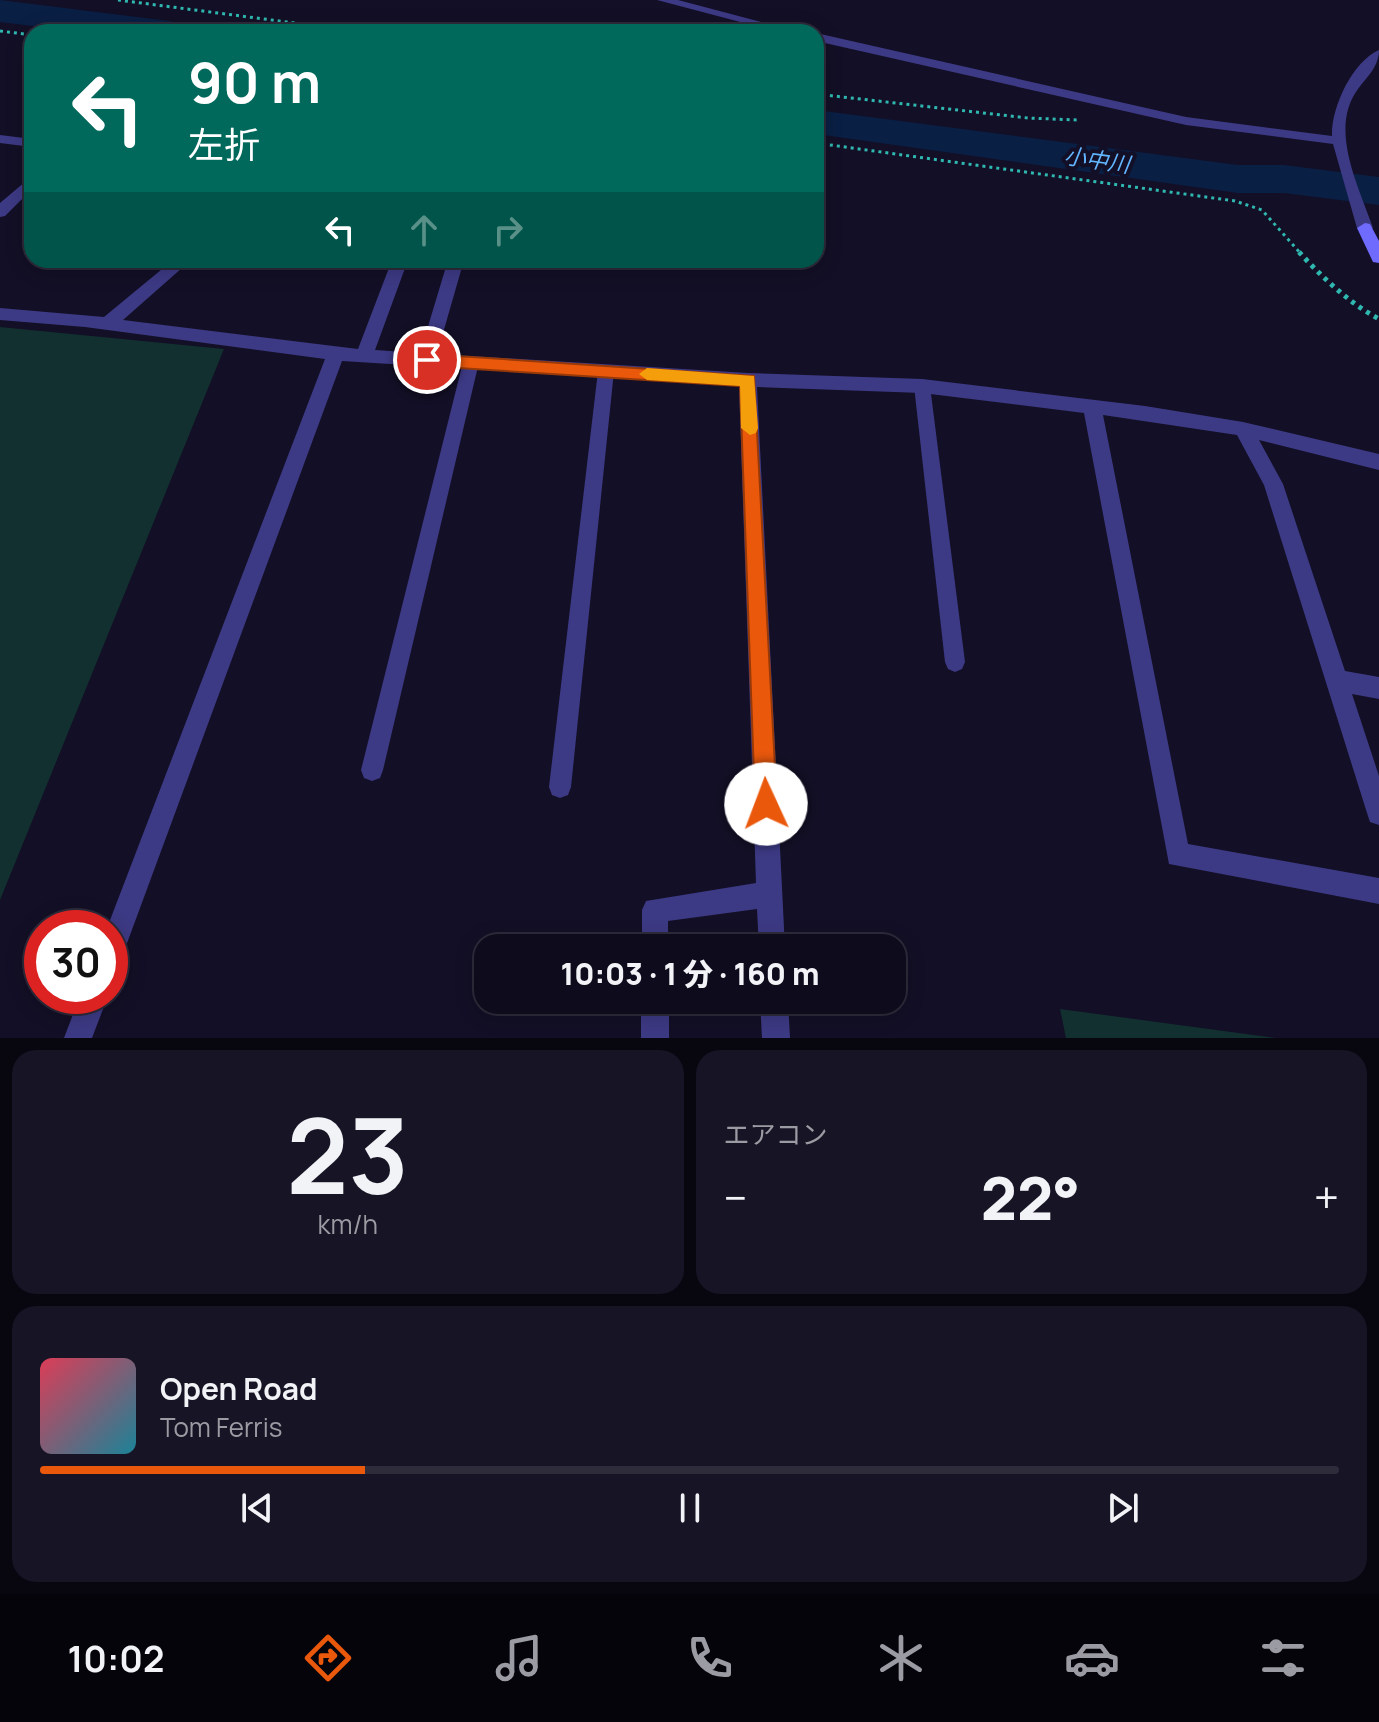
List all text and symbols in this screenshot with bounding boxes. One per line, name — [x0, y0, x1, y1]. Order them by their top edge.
text: 90 m — [188, 43, 321, 120]
icon: left — [56, 56, 160, 160]
text: 左折 — [188, 120, 260, 169]
water label: 小中川 — [1062, 141, 1134, 180]
icon: left — [318, 208, 362, 252]
icon: ahead — [402, 208, 446, 252]
icon: right — [486, 208, 530, 252]
pin — [393, 326, 461, 394]
icon: arrive — [405, 338, 449, 382]
position arrow — [724, 762, 808, 846]
speed limit sign: 30 — [24, 910, 128, 1014]
text: 10:03 · 1 分 · 160 m — [561, 953, 819, 994]
text: 23 — [287, 1083, 409, 1225]
text: エアコン — [724, 1116, 828, 1152]
text: 22° — [981, 1156, 1080, 1238]
text: − — [724, 1167, 747, 1227]
text: + — [1314, 1167, 1339, 1227]
text: km/h — [318, 1206, 378, 1242]
text: Open Road — [160, 1368, 317, 1409]
text: Tom Ferris — [160, 1409, 282, 1445]
icon: previous — [235, 1486, 279, 1530]
icon: pause — [668, 1486, 712, 1530]
icon: next — [1101, 1486, 1145, 1530]
icon: directions — [300, 1630, 356, 1686]
icon: music — [491, 1630, 547, 1686]
icon: phone — [682, 1630, 738, 1686]
icon: climate — [873, 1630, 929, 1686]
icon: car — [1064, 1630, 1120, 1686]
icon: filters — [1255, 1630, 1311, 1686]
text: 10:02 — [68, 1634, 164, 1683]

